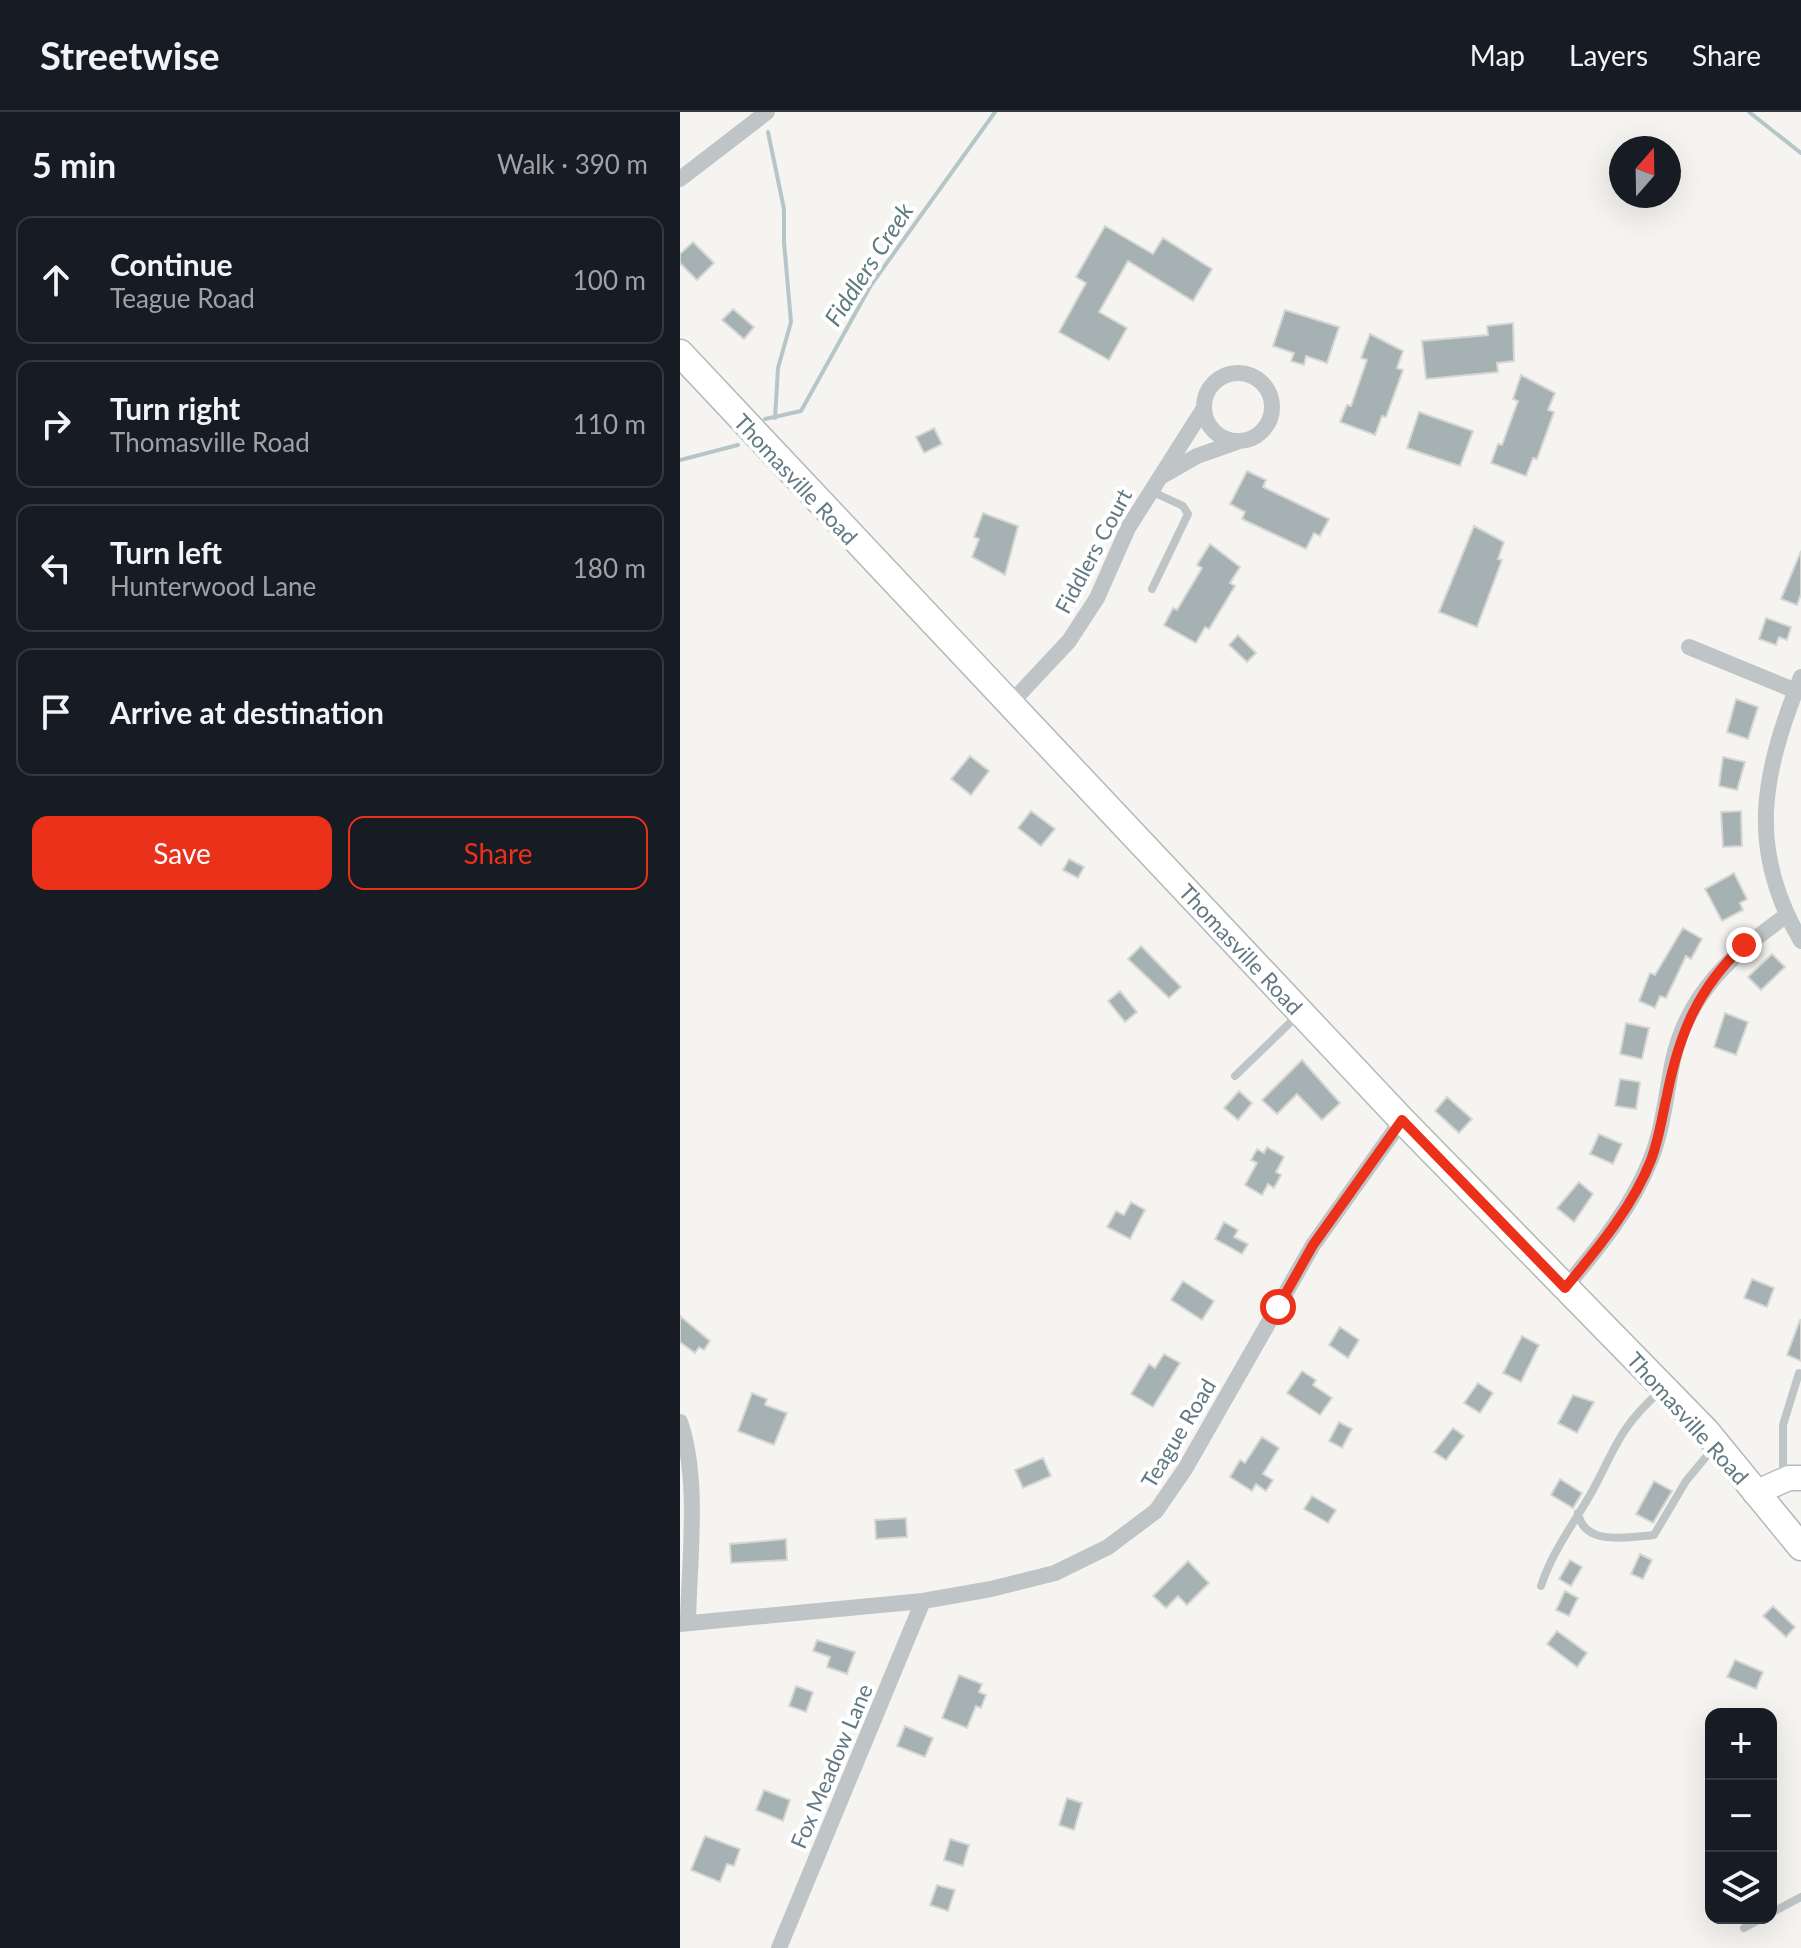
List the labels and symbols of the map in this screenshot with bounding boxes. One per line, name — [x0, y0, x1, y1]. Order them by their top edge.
north arrow — [1609, 136, 1681, 208]
water label: Fiddlers Creek — [818, 197, 919, 331]
street label: Thomasville Road — [728, 408, 864, 550]
street label: Fiddlers Court — [1049, 484, 1137, 618]
street label: Thomasville Road — [1173, 878, 1309, 1020]
route end — [1726, 927, 1762, 963]
route start — [1260, 1289, 1296, 1325]
street label: Thomasville Road — [1621, 1346, 1755, 1490]
street label: Teague Road — [1135, 1373, 1221, 1493]
street label: Fox Meadow Lane — [784, 1680, 878, 1852]

